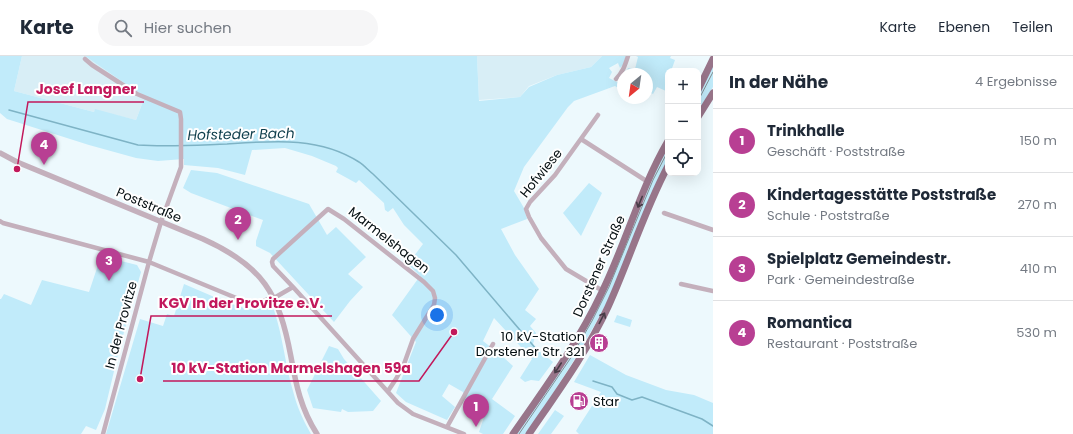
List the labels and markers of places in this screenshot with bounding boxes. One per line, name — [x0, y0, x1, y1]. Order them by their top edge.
callout: Josef Langner — [28, 76, 144, 102]
pin: 4 — [31, 132, 57, 165]
pin: 2 — [225, 207, 251, 240]
pin: 3 — [96, 248, 122, 281]
callout: KGV In der Provitze e.V. — [151, 290, 332, 316]
place label: 10 kV-Station Dorstener Str. 321 — [476, 327, 585, 361]
building icon: 10 kV-Station Dorstener Str. 321 — [588, 332, 610, 354]
callout: 10 kV-Station Marmelshagen 59a — [163, 355, 419, 381]
fuel station icon: Star — [568, 390, 590, 412]
place label: Star — [593, 392, 619, 411]
pin: 1 — [463, 394, 489, 427]

